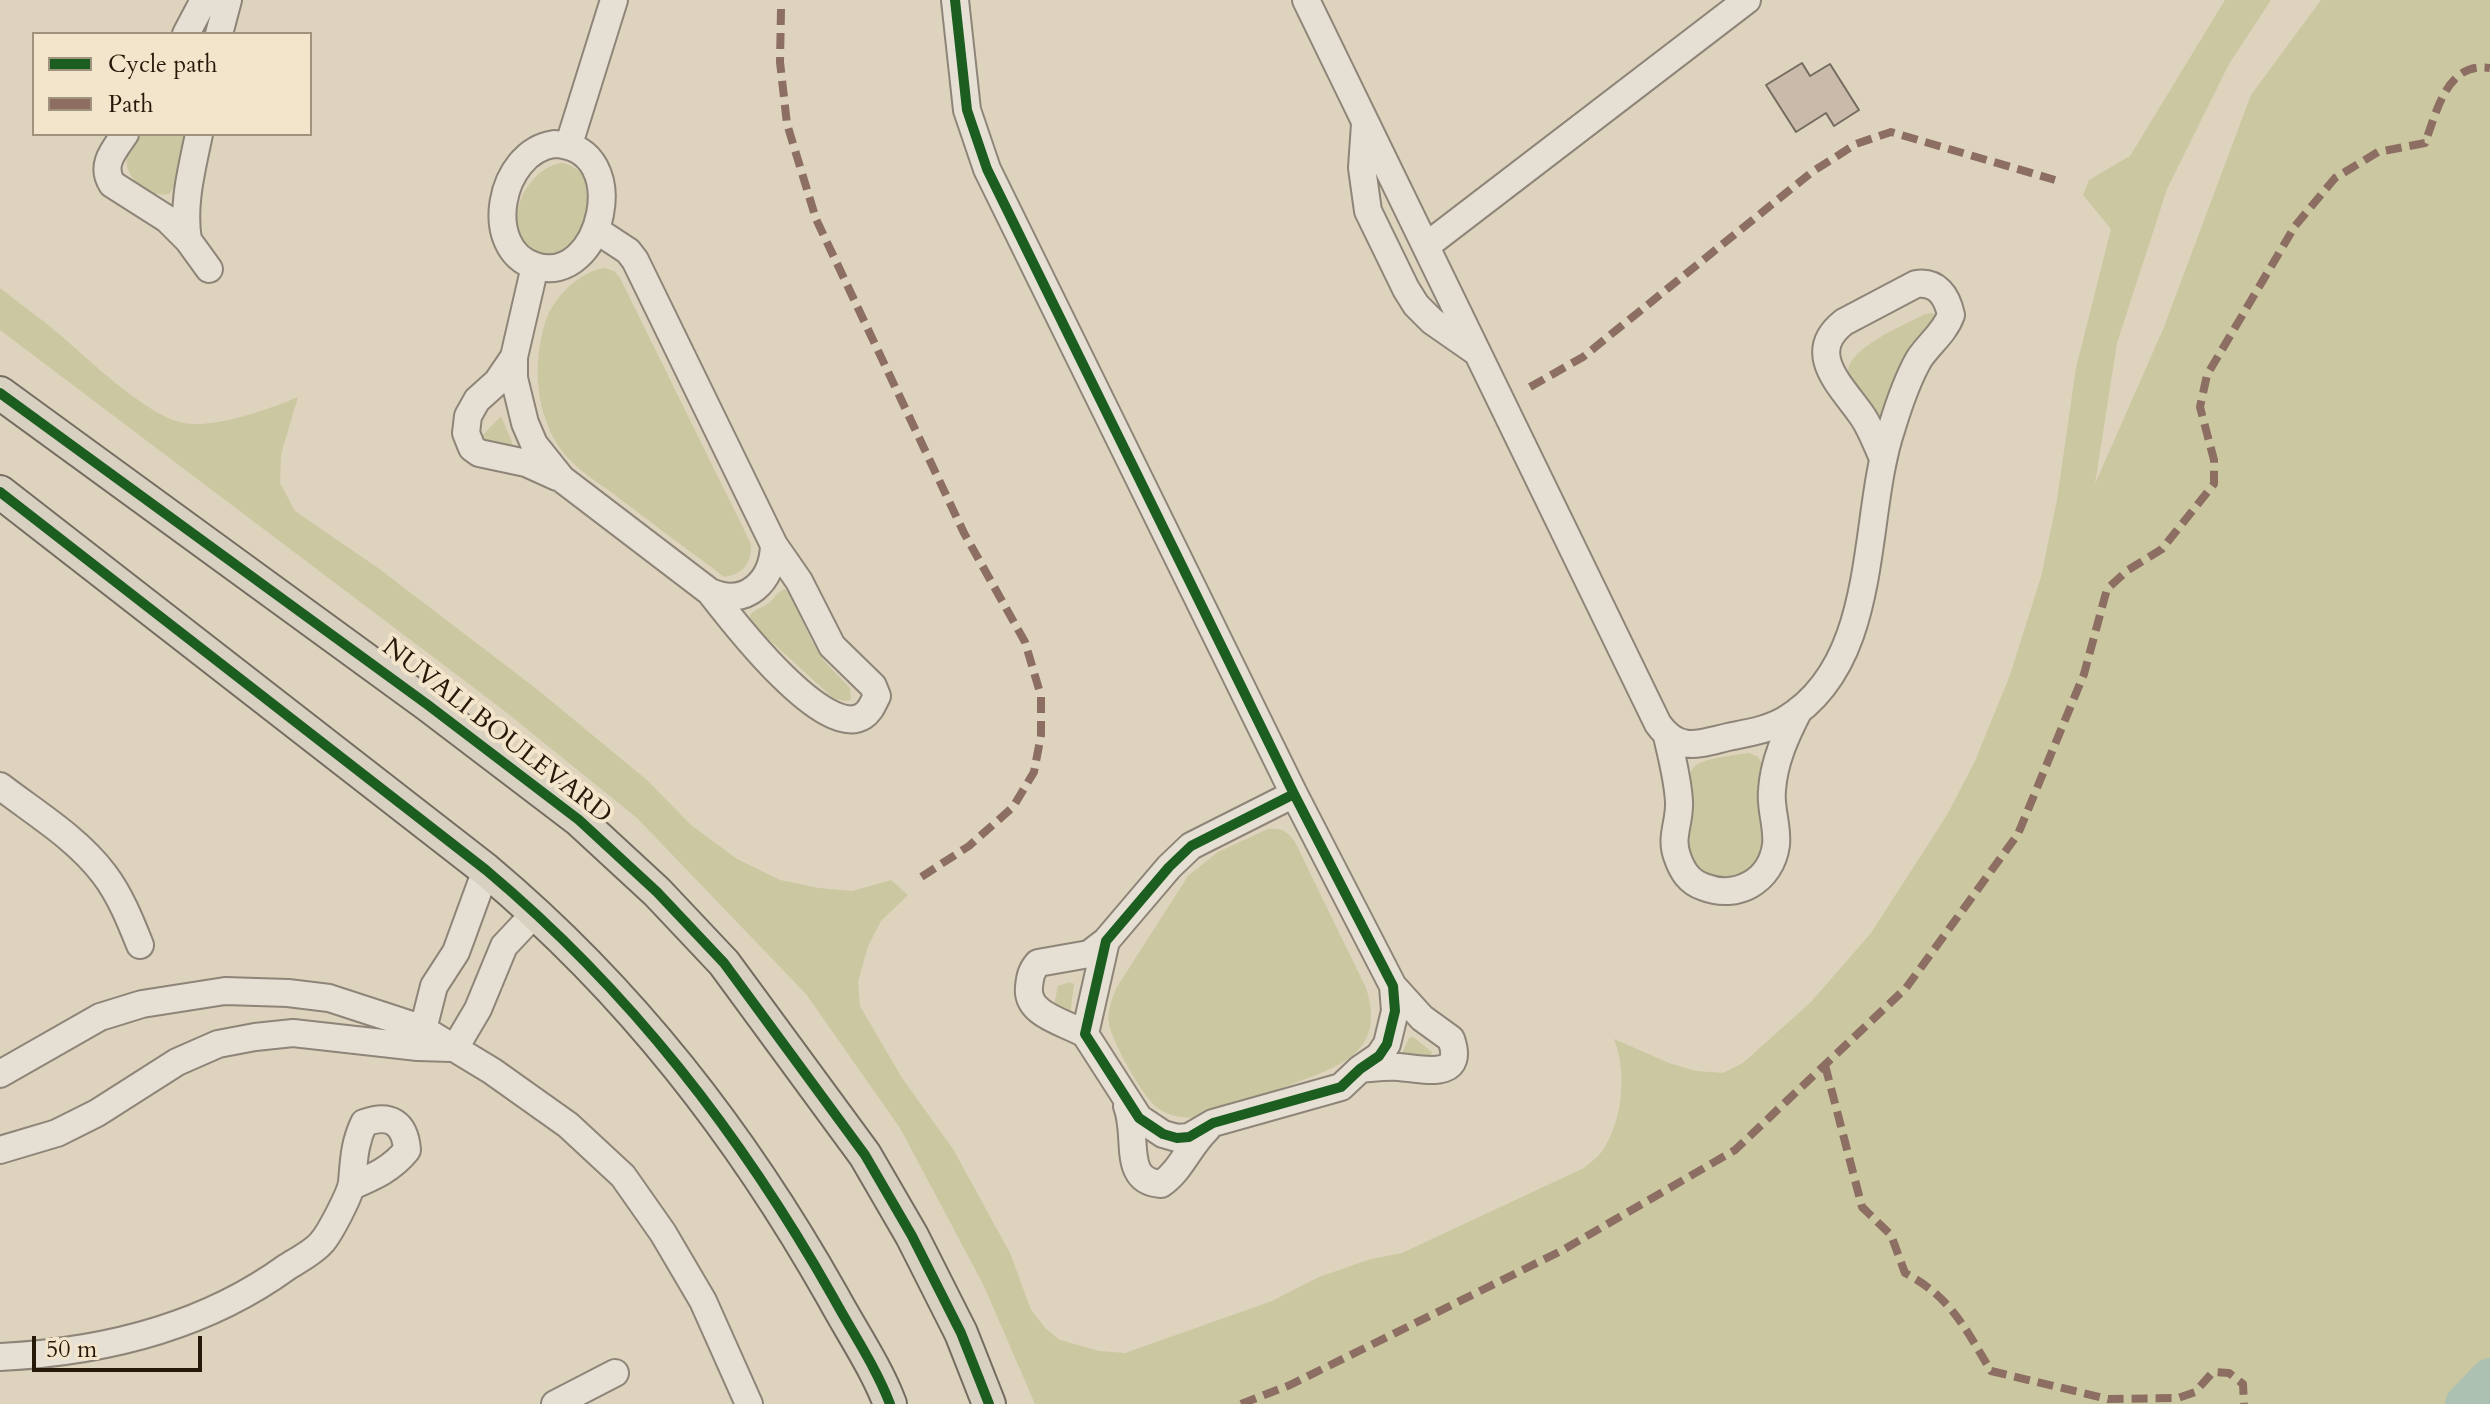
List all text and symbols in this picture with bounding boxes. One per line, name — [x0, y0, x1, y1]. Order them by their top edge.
legend — [32, 32, 312, 136]
text: Cycle path — [108, 48, 217, 81]
text: Path — [108, 88, 153, 121]
street label: NUVALI BOULEVARD — [375, 633, 617, 831]
scale bar — [36, 1320, 206, 1370]
text: 50 m — [46, 1333, 97, 1366]

